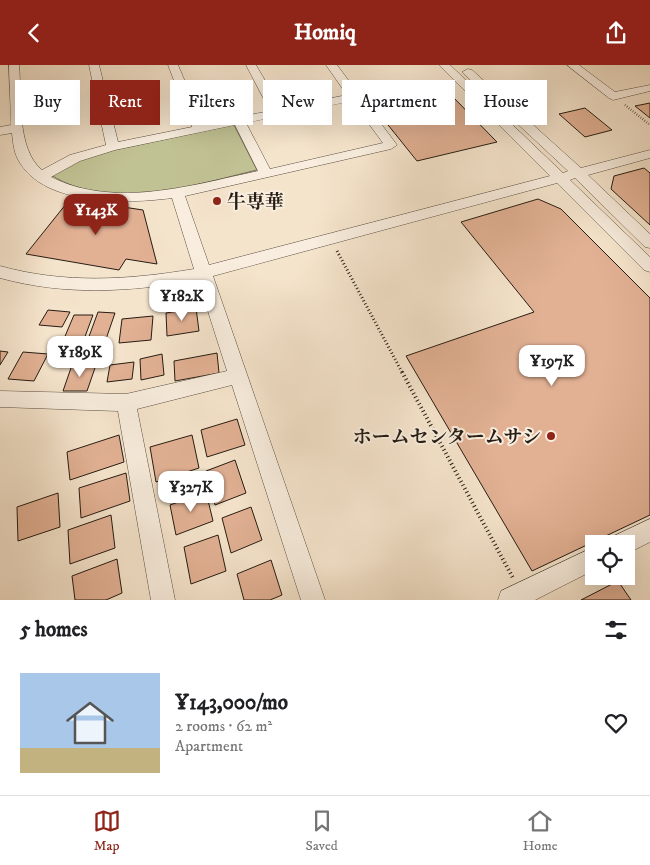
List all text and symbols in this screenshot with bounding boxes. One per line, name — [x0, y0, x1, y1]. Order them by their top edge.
icon: back — [20, 19, 48, 47]
text: Homiq — [294, 19, 356, 46]
icon: share — [602, 19, 630, 47]
chip: Buy — [15, 80, 80, 125]
chip: Rent — [90, 80, 160, 125]
chip: Filters — [170, 80, 253, 125]
chip: New — [263, 80, 332, 125]
chip: Apartment — [342, 80, 455, 125]
chip: House — [465, 80, 547, 125]
place label: 牛専華 — [227, 191, 284, 214]
pin: ¥143K — [61, 193, 131, 236]
marker: 牛専華 — [211, 195, 223, 207]
text: ¥143K — [74, 200, 118, 220]
pin: ¥182K — [147, 279, 217, 322]
text: ¥182K — [160, 286, 204, 306]
pin: ¥189K — [45, 335, 115, 378]
text: ¥189K — [58, 342, 102, 362]
pin: ¥197K — [517, 345, 587, 387]
text: ¥197K — [530, 351, 574, 371]
place label: ホームセンタームサシ — [353, 426, 541, 449]
marker: ホームセンタームサシ — [545, 430, 557, 442]
pin: ¥327K — [156, 471, 226, 513]
text: ¥327K — [169, 477, 213, 497]
map controls — [585, 535, 635, 585]
button: locate — [585, 535, 635, 585]
icon: filters — [602, 616, 630, 644]
text: 5 homes — [20, 617, 88, 643]
text: ¥143,000/mo — [175, 690, 288, 716]
icon: home — [60, 693, 120, 753]
icon: heart — [602, 709, 630, 737]
text: 2 rooms · 62 m² — [175, 716, 272, 736]
text: Apartment — [175, 736, 243, 756]
tab: Map — [93, 807, 121, 855]
tab: Saved — [306, 807, 338, 855]
tab: Home — [523, 807, 557, 855]

